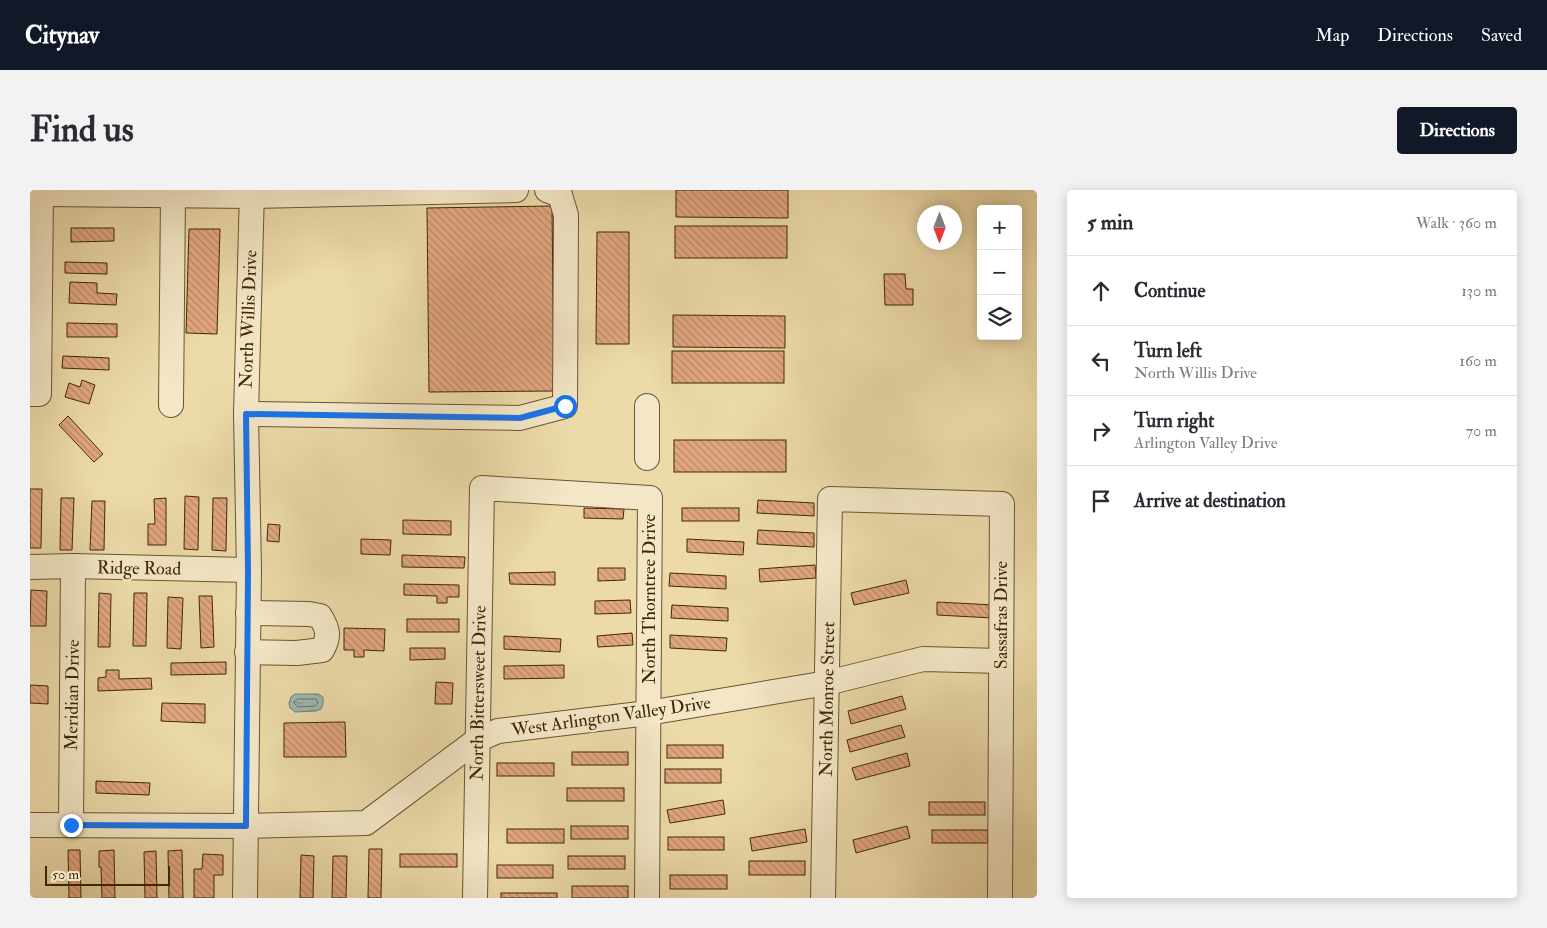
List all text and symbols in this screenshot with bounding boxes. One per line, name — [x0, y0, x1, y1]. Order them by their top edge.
text: Citynav — [25, 20, 99, 51]
text: Map — [1316, 24, 1349, 47]
text: Directions — [1377, 24, 1453, 47]
text: Saved — [1481, 24, 1522, 47]
button: Directions — [1397, 107, 1517, 154]
text: Find us — [30, 108, 134, 152]
north arrow — [917, 205, 962, 250]
map controls — [977, 205, 1022, 340]
button: + — [977, 205, 1022, 250]
text: 5 min — [1087, 209, 1133, 236]
text: Walk · 360 m — [1416, 213, 1497, 233]
street label: North Willis Drive — [235, 249, 262, 389]
button: − — [977, 250, 1022, 295]
icon: ahead — [1087, 277, 1115, 305]
text: Continue — [1134, 279, 1205, 303]
text: 130 m — [1461, 281, 1497, 301]
button: layers — [977, 295, 1022, 340]
text: Turn left — [1134, 339, 1202, 363]
icon: left — [1087, 347, 1115, 375]
text: 160 m — [1459, 351, 1497, 371]
text: North Willis Drive — [1134, 363, 1257, 383]
route start — [554, 395, 577, 418]
text: Turn right — [1134, 409, 1214, 433]
icon: right — [1087, 417, 1115, 445]
text: 70 m — [1466, 421, 1497, 441]
text: Arlington Valley Drive — [1134, 433, 1277, 453]
icon: arrive — [1087, 487, 1115, 515]
text: Arrive at destination — [1134, 489, 1286, 513]
street label: North Thorntree Drive — [638, 514, 661, 684]
street label: Ridge Road — [97, 556, 181, 581]
street label: Sassafras Drive — [990, 560, 1013, 669]
street label: North Bittersweet Drive — [465, 605, 492, 781]
street label: North Monroe Street — [815, 621, 840, 777]
street label: Meridian Drive — [60, 639, 85, 751]
street label: West Arlington Valley Drive — [509, 691, 713, 742]
route end — [60, 814, 83, 837]
scale bar — [45, 863, 170, 886]
text: 50 m — [52, 866, 79, 883]

